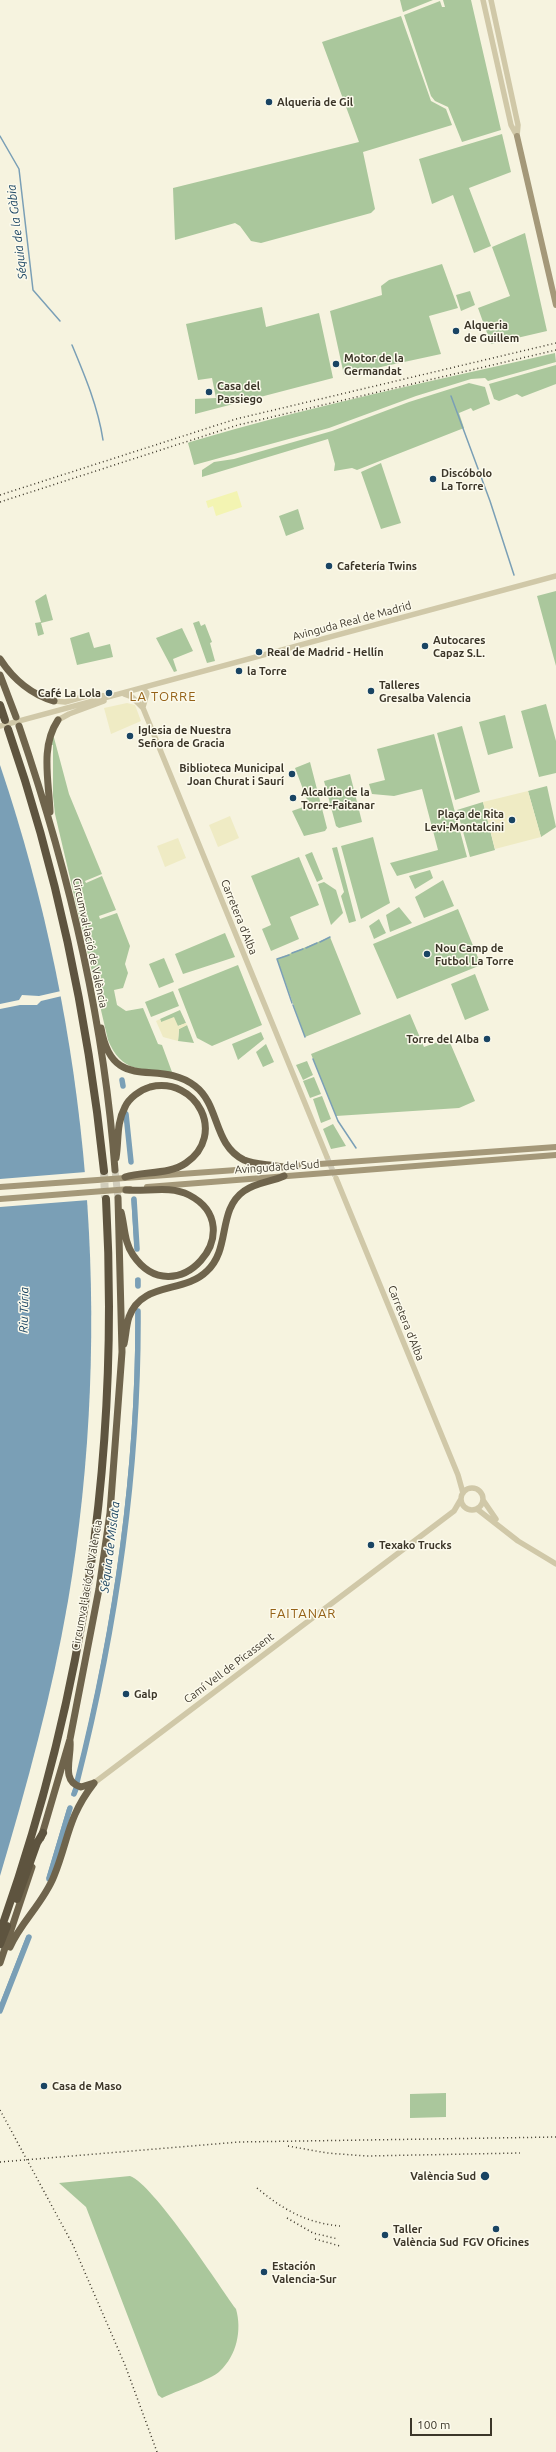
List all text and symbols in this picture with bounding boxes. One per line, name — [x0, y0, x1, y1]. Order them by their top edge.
place label: Alqueria de Gil — [277, 95, 353, 109]
marker: Alqueria de Gil — [264, 97, 274, 107]
water label: Séquia de la Gàbia — [4, 184, 30, 280]
place label: Alqueria de Guillem — [464, 318, 519, 344]
marker: Alqueria de Guillem — [451, 326, 461, 336]
place label: Motor de la Germandat — [344, 351, 404, 377]
marker: Motor de la Germandat — [331, 359, 341, 369]
place label: Casa del Passiego — [217, 379, 263, 405]
marker: Casa del Passiego — [204, 387, 214, 397]
place label: Discóbolo La Torre — [441, 466, 492, 492]
marker: Discóbolo La Torre — [428, 474, 438, 484]
place label: Cafetería Twins — [337, 559, 417, 573]
marker: Cafetería Twins — [324, 561, 334, 571]
street label: Avinguda Real de Madrid — [291, 599, 413, 643]
place label: Autocares Capaz S.L. — [433, 633, 485, 659]
marker: Autocares Capaz S.L. — [420, 641, 430, 651]
place label: Real de Madrid - Hellín — [267, 645, 384, 659]
marker: Real de Madrid - Hellín — [254, 647, 264, 657]
place label: la Torre — [247, 664, 287, 678]
marker: la Torre — [234, 666, 244, 676]
place label: Talleres Gresalba Valencia — [379, 678, 471, 704]
place label: Café La Lola — [38, 686, 101, 700]
marker: Talleres Gresalba Valencia — [366, 686, 376, 696]
marker: Café La Lola — [104, 688, 114, 698]
district label: LA TORRE — [129, 689, 197, 705]
place label: Iglesia de Nuestra Señora de Gracia — [138, 723, 231, 749]
marker: Iglesia de Nuestra Señora de Gracia — [125, 731, 135, 741]
place label: Biblioteca Municipal Joan Churat i Saurí — [179, 761, 284, 787]
marker: Biblioteca Municipal Joan Churat i Saurí — [287, 769, 297, 779]
place label: Alcaldia de la Torre-Faitanar — [301, 785, 375, 811]
marker: Alcaldia de la Torre-Faitanar — [288, 793, 298, 803]
place label: Plaça de Rita Levi-Montalcini — [424, 807, 504, 833]
marker: Plaça de Rita Levi-Montalcini — [507, 815, 517, 825]
street label: Circumval·lació de València — [70, 877, 110, 1009]
street label: Carretera d'Alba — [218, 877, 260, 957]
place label: Nou Camp de Futbol La Torre — [435, 941, 514, 967]
marker: Nou Camp de Futbol La Torre — [422, 949, 432, 959]
place label: Torre del Alba — [406, 1032, 479, 1046]
marker: Torre del Alba — [482, 1034, 492, 1044]
street label: Avinguda del Sud — [234, 1157, 320, 1177]
street label: Carretera d'Alba — [385, 1283, 427, 1363]
water label: Riu Túria — [16, 1287, 32, 1333]
water label: Séquia de Mislata — [97, 1500, 123, 1594]
street label: Circumval·lació de València — [69, 1519, 105, 1651]
place label: Texako Trucks — [379, 1538, 452, 1552]
marker: Texako Trucks — [366, 1540, 376, 1550]
district label: FAITANAR — [270, 1606, 336, 1622]
street label: Camí Vell de Picassent — [181, 1630, 277, 1706]
place label: Galp — [134, 1687, 158, 1701]
marker: Galp — [121, 1689, 131, 1699]
place label: Casa de Maso — [52, 2079, 122, 2093]
marker: Casa de Maso — [39, 2081, 49, 2091]
place label: València Sud — [410, 2169, 476, 2183]
marker: València Sud — [479, 2170, 491, 2182]
place label: Taller València Sud — [393, 2222, 459, 2248]
marker: FGV Oficines — [491, 2224, 501, 2234]
marker: Taller València Sud — [380, 2230, 390, 2240]
place label: FGV Oficines — [463, 2235, 529, 2249]
place label: Estación Valencia-Sur — [272, 2259, 337, 2285]
marker: Estación Valencia-Sur — [259, 2267, 269, 2277]
scale bar — [412, 2410, 494, 2436]
text: 100 m — [417, 2418, 450, 2431]

